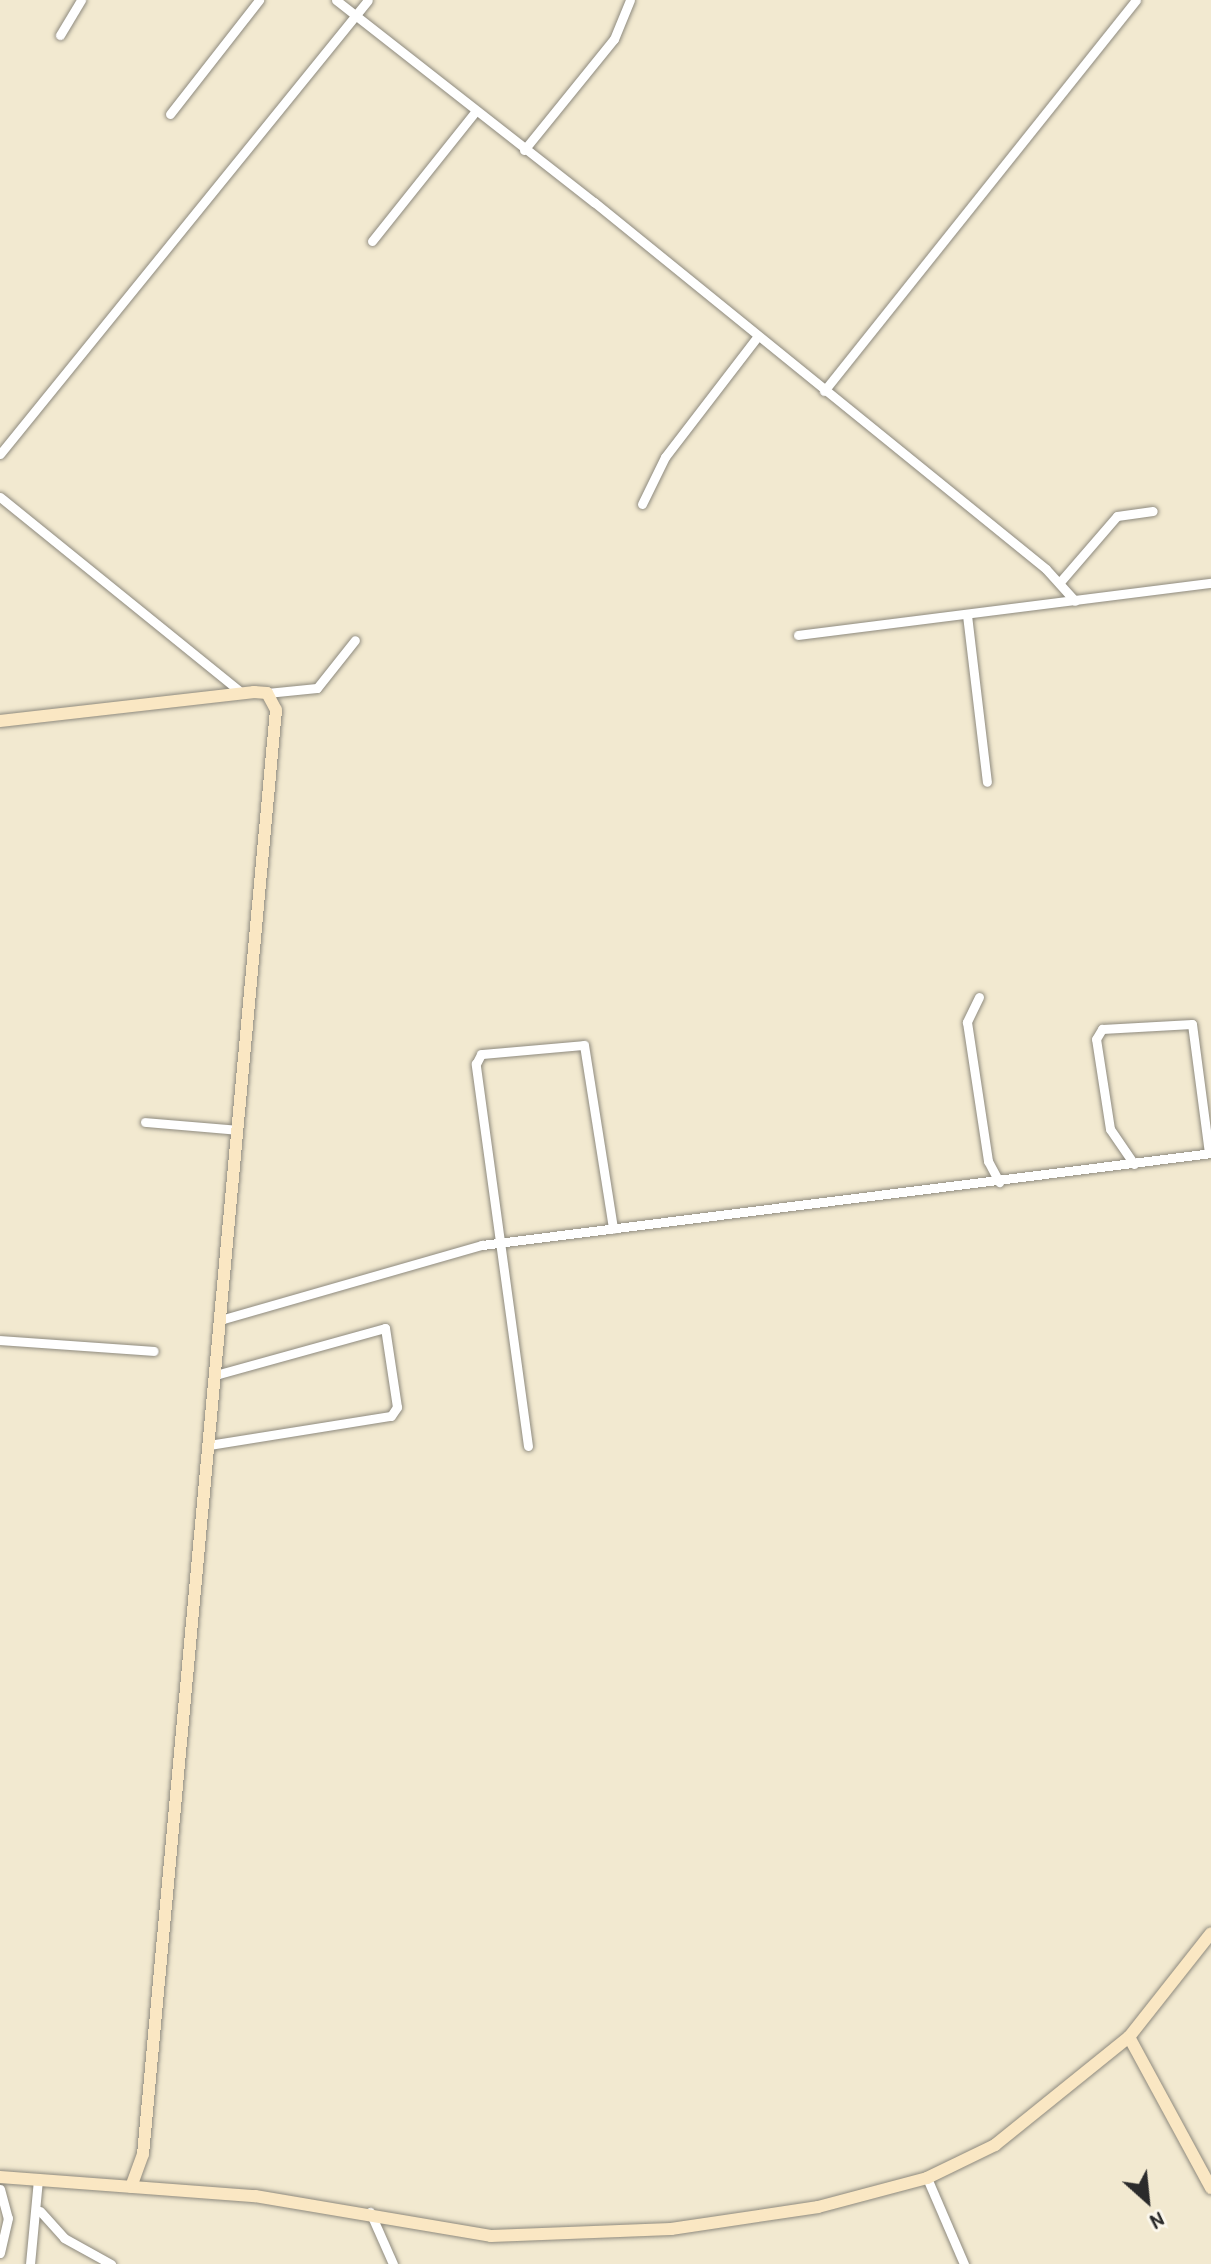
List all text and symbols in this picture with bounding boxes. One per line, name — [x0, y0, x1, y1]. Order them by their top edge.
north arrow — [1107, 2160, 1187, 2240]
text: N — [1146, 2205, 1170, 2237]

